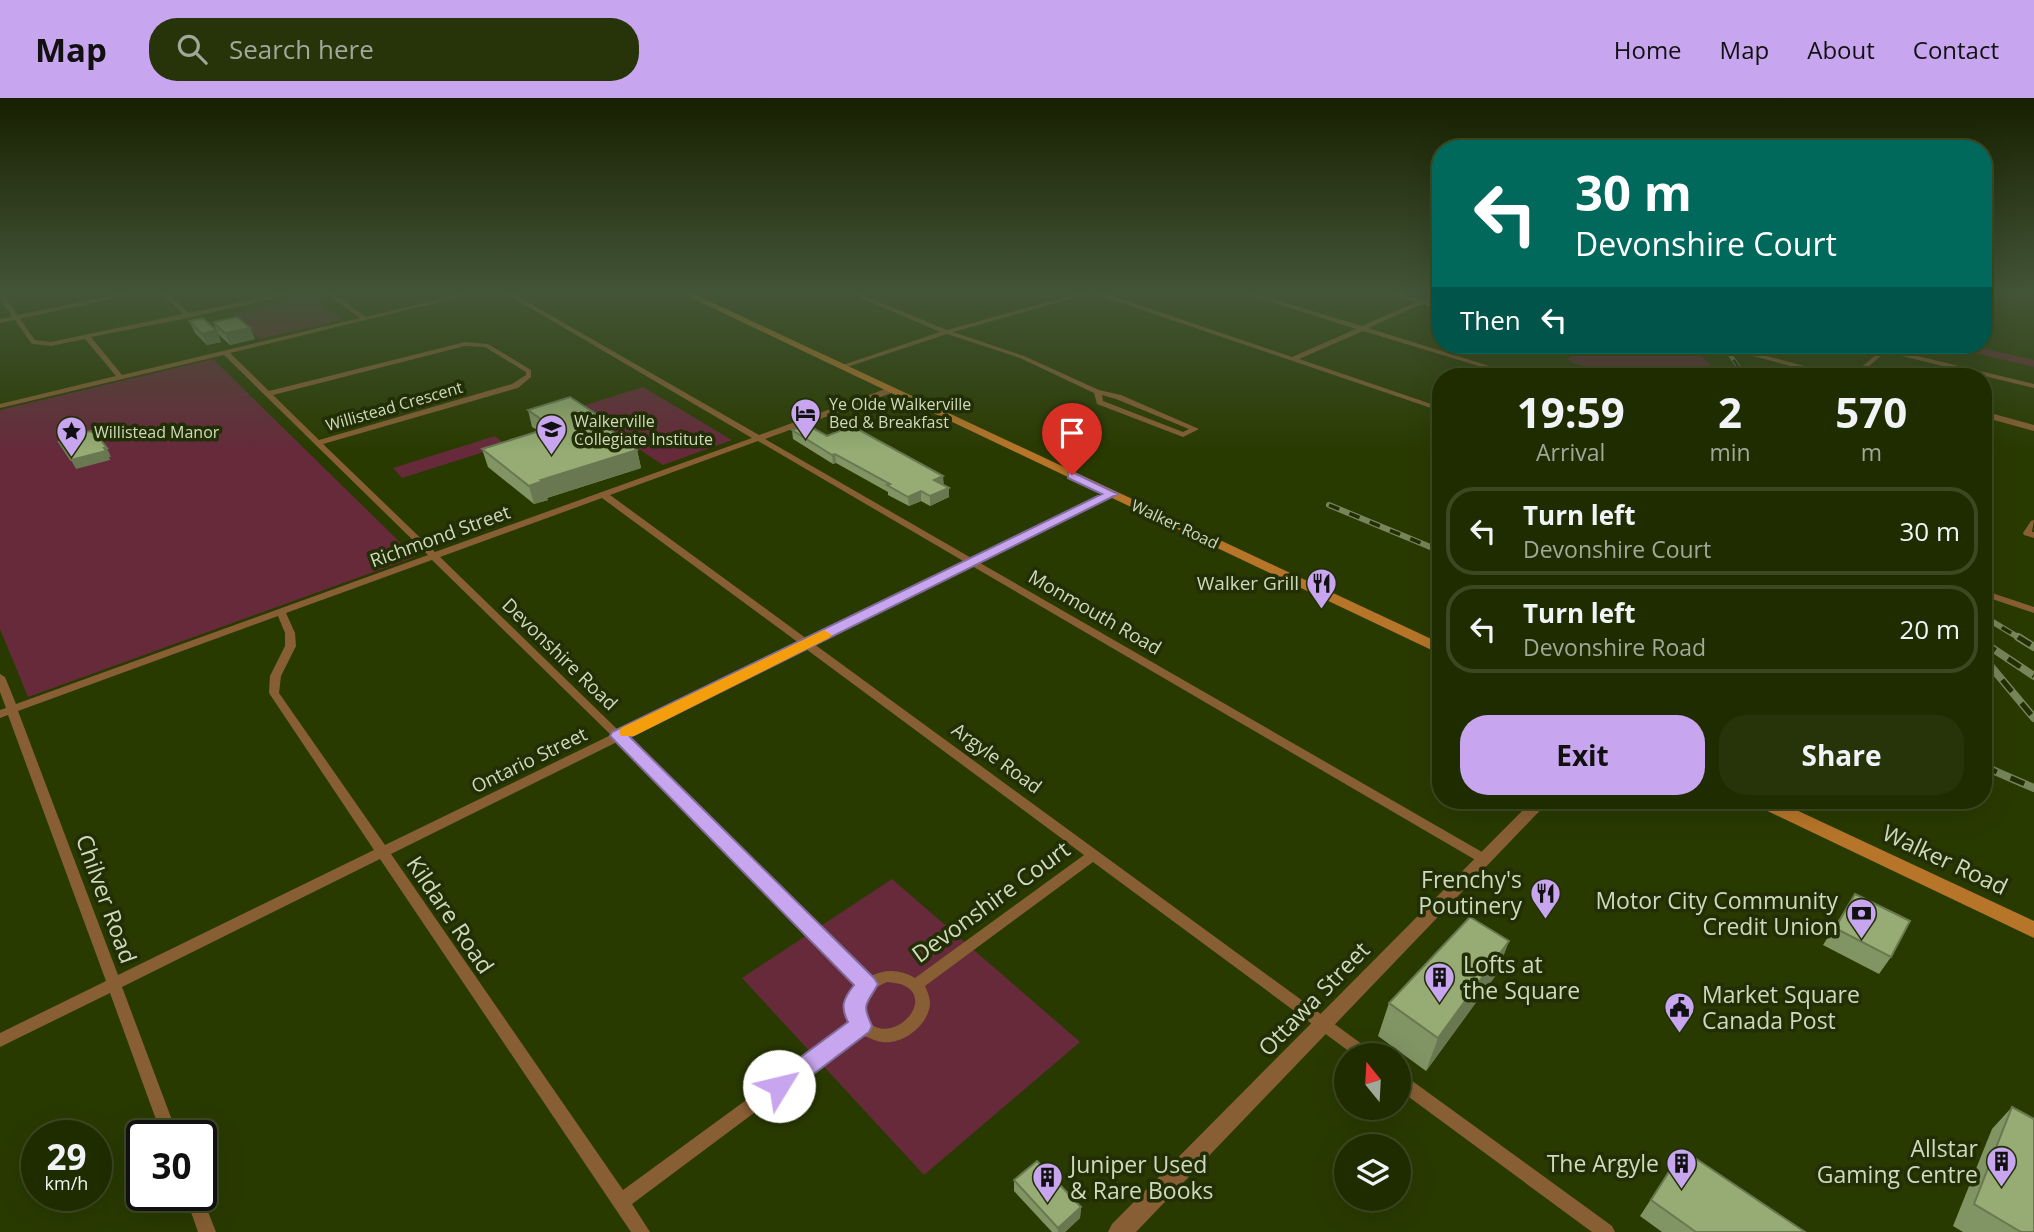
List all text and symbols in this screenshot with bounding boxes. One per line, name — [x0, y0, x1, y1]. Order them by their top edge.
search box — [149, 18, 639, 81]
text: Map — [35, 27, 107, 72]
icon: search — [173, 30, 211, 68]
text: Search here — [229, 31, 374, 67]
text: Home — [1614, 33, 1682, 66]
text: Map — [1720, 33, 1769, 66]
text: About — [1807, 33, 1875, 66]
text: Contact — [1913, 33, 1999, 66]
text: 30 m — [1575, 159, 1692, 225]
icon: left — [1460, 168, 1551, 259]
text: Devonshire Court — [1575, 222, 1837, 265]
icon: left — [1535, 301, 1573, 339]
text: Then — [1460, 302, 1521, 338]
street label: Willistead Crescent — [323, 376, 465, 436]
text: 19:59 — [1517, 383, 1625, 440]
text: 2 — [1718, 383, 1742, 440]
text: 570 — [1835, 383, 1907, 440]
place label: Ye Olde Walkerville Bed & Breakfast — [829, 393, 971, 433]
hotel icon: Ye Olde Walkerville Bed & Breakfast — [789, 396, 823, 440]
pin — [1042, 403, 1102, 475]
place label: Walkerville Collegiate Institute — [574, 410, 713, 450]
school or university icon: Walkerville Collegiate Institute — [534, 413, 568, 457]
icon: arrive — [1053, 414, 1091, 452]
place icon: Willistead Manor — [54, 415, 88, 459]
place label: Willistead Manor — [94, 421, 220, 443]
text: Arrival — [1536, 436, 1605, 468]
text: min — [1709, 436, 1751, 468]
text: m — [1861, 436, 1882, 468]
street label: Walker Road — [1128, 494, 1222, 554]
text: Turn left — [1523, 497, 1635, 533]
street label: Richmond Street — [366, 498, 514, 573]
icon: left — [1464, 512, 1502, 550]
text: 30 m — [1899, 513, 1960, 549]
text: Devonshire Court — [1523, 533, 1711, 565]
street label: Monmouth Road — [1024, 563, 1166, 661]
restaurant icon: Walker Grill — [1305, 566, 1339, 610]
place label: Walker Grill — [1197, 570, 1299, 596]
street label: Devonshire Road — [497, 592, 623, 716]
text: Turn left — [1523, 595, 1635, 631]
icon: left — [1464, 610, 1502, 648]
text: 20 m — [1899, 611, 1960, 647]
text: Devonshire Road — [1523, 631, 1706, 663]
button: Exit — [1460, 715, 1705, 795]
button: Share — [1719, 715, 1964, 795]
street label: Argyle Road — [947, 717, 1047, 799]
street label: Ontario Street — [467, 721, 591, 799]
street label: Walker Road — [1877, 816, 2013, 902]
street label: Chilver Road — [69, 830, 145, 968]
street label: Devonshire Court — [905, 833, 1076, 969]
street label: Kildare Road — [400, 849, 502, 980]
place label: Frenchy's Poutinery — [1418, 863, 1522, 921]
restaurant icon: Frenchy's Poutinery — [1528, 876, 1562, 920]
place label: Motor City Community Credit Union — [1595, 884, 1838, 942]
bank icon: Motor City Community Credit Union — [1844, 897, 1878, 941]
street label: Ottawa Street — [1250, 934, 1376, 1063]
place label: Lofts at the Square — [1463, 948, 1580, 1006]
building icon: Lofts at the Square — [1423, 961, 1457, 1005]
place label: Market Square Canada Post — [1702, 978, 1860, 1036]
public building icon: Market Square Canada Post — [1662, 991, 1696, 1035]
north arrow — [1334, 1043, 1410, 1120]
map controls — [1334, 1043, 1411, 1211]
position arrow — [742, 1049, 816, 1123]
speed limit sign: 30 — [126, 1120, 217, 1211]
place label: Allstar Gaming Centre — [1817, 1132, 1979, 1190]
text: 29 — [46, 1133, 87, 1180]
button: layers — [1334, 1134, 1411, 1211]
building icon: Allstar Gaming Centre — [1984, 1145, 2018, 1189]
place label: The Argyle — [1547, 1147, 1659, 1179]
building icon: The Argyle — [1665, 1147, 1699, 1191]
place label: Juniper Used & Rare Books — [1068, 1148, 1214, 1206]
building icon: Juniper Used & Rare Books — [1030, 1161, 1064, 1205]
text: km/h — [45, 1171, 88, 1195]

